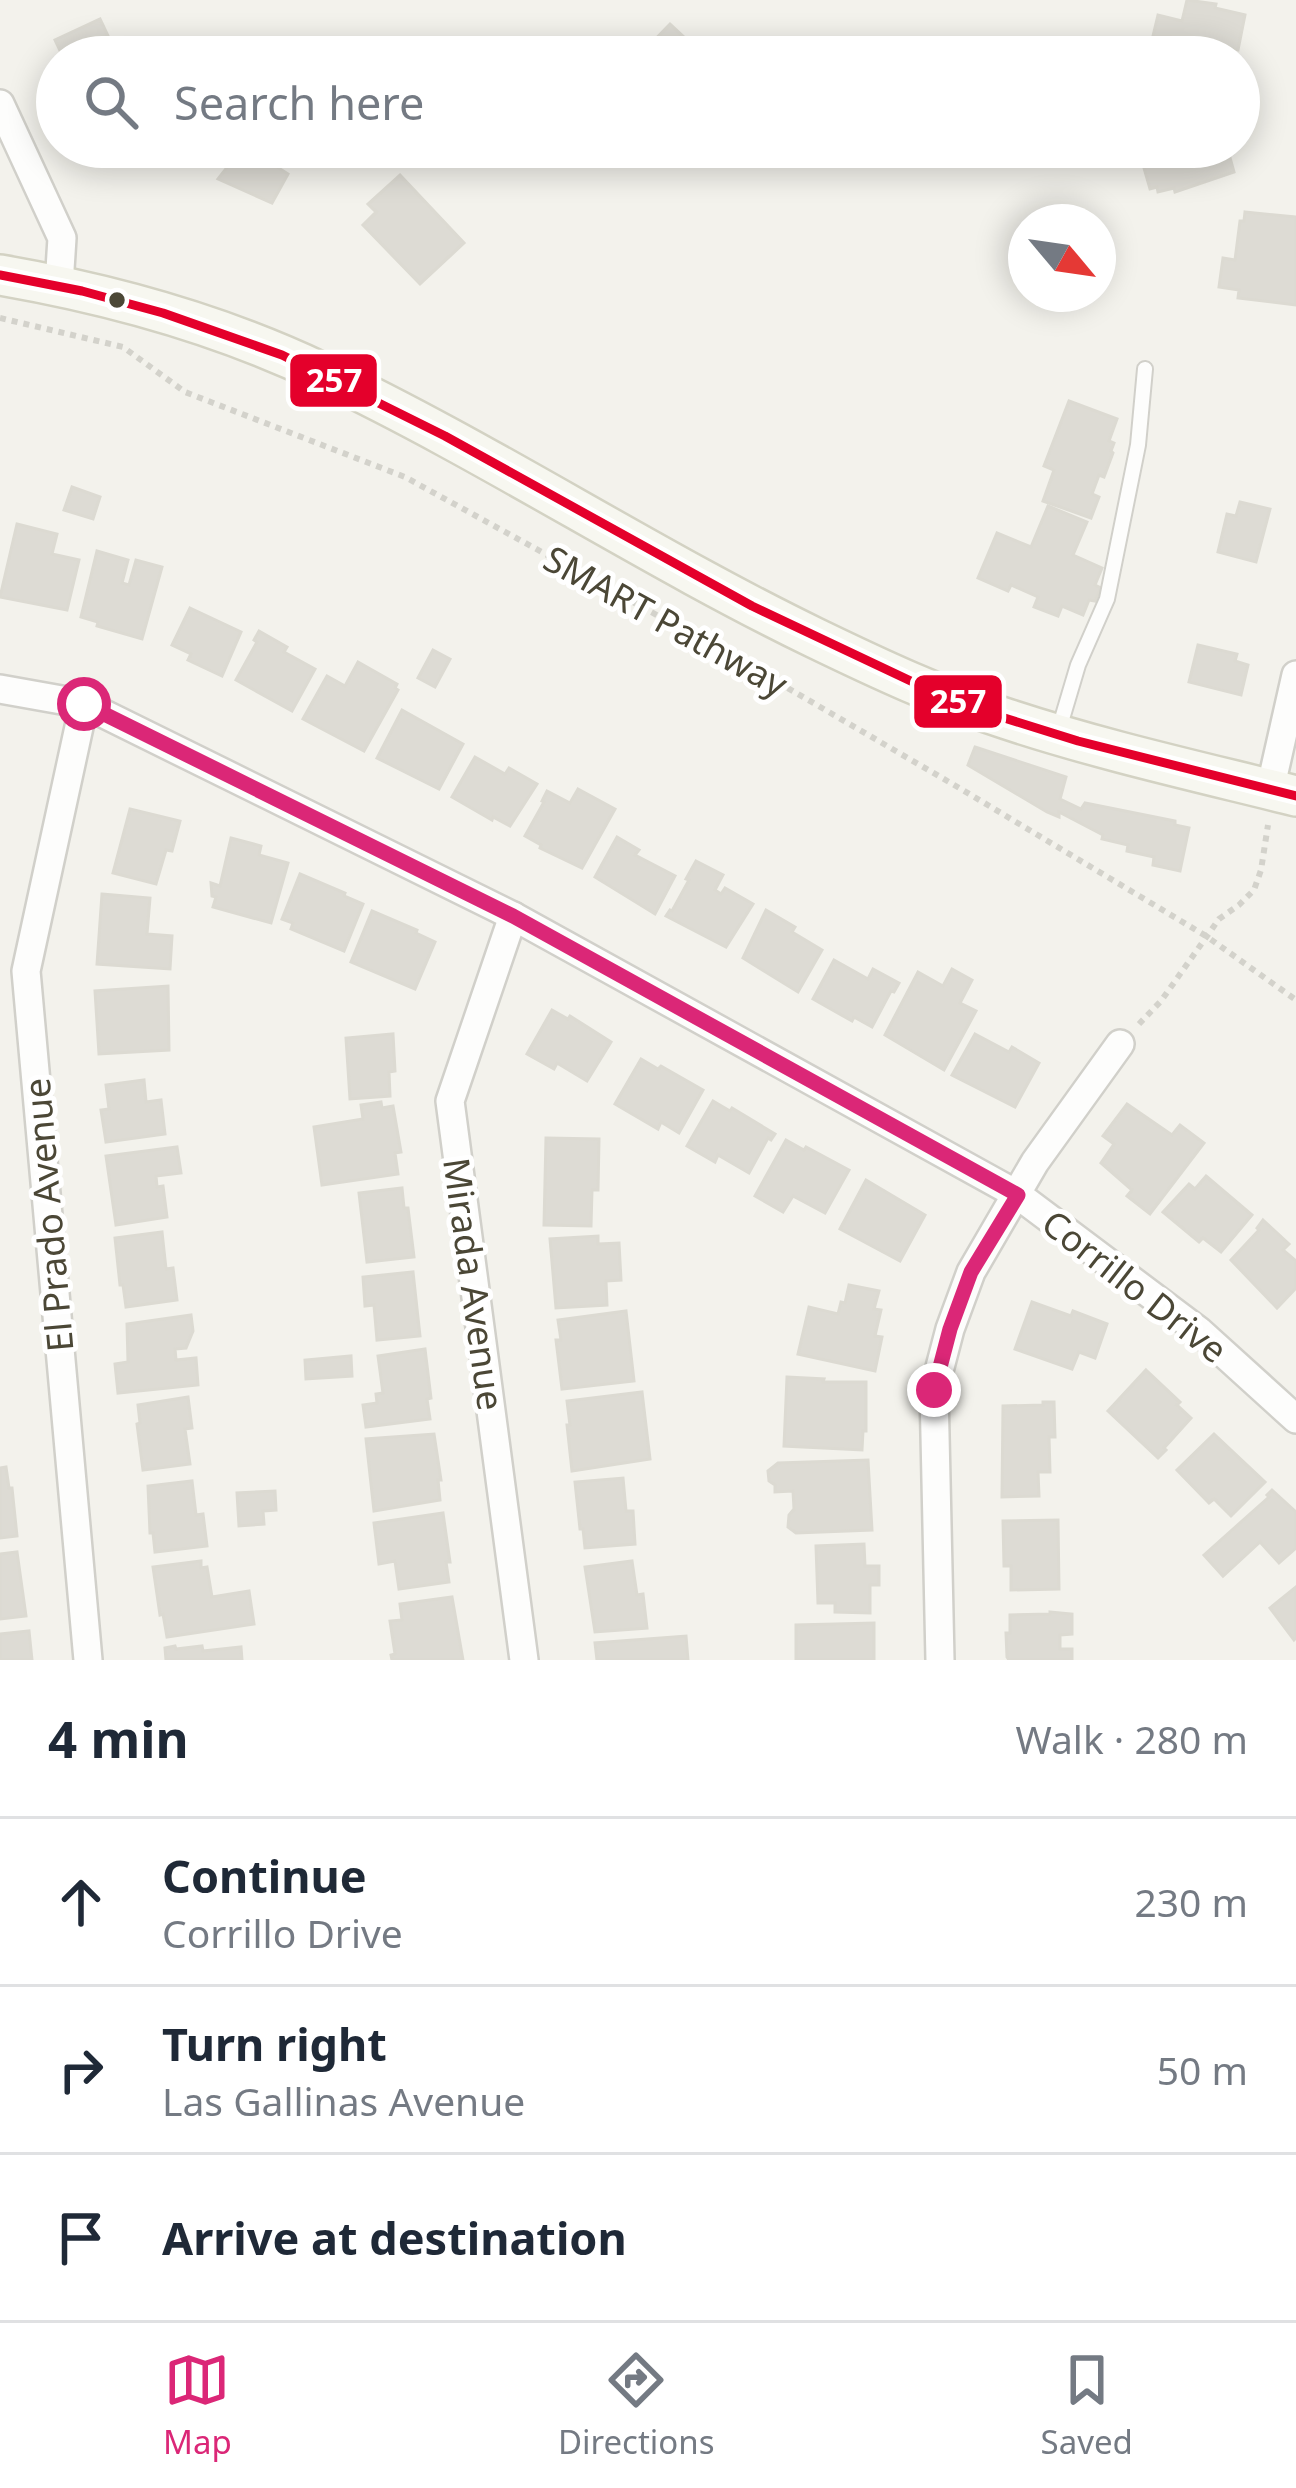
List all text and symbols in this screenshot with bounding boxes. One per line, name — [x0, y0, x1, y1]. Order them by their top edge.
search box — [36, 36, 1260, 168]
icon: search — [78, 69, 144, 135]
text: Search here — [174, 72, 424, 133]
north arrow — [1008, 204, 1116, 312]
unlabelled marker — [106, 289, 128, 311]
line badge: 257 — [288, 352, 379, 409]
text: 257 — [306, 357, 362, 402]
street label: SMART Pathway — [535, 534, 797, 708]
line badge: 257 — [912, 673, 1004, 730]
route start — [57, 677, 111, 731]
text: 257 — [930, 678, 986, 723]
street label: El Prado Avenue — [12, 1076, 84, 1354]
street label: Mirada Avenue — [432, 1155, 516, 1413]
street label: Corrillo Drive — [1032, 1198, 1238, 1374]
route end — [907, 1363, 961, 1417]
text: 4 min — [48, 1703, 189, 1773]
text: Walk · 280 m — [1015, 1712, 1248, 1765]
text: Continue — [162, 1845, 367, 1906]
icon: ahead — [48, 1869, 114, 1935]
text: 230 m — [1134, 1875, 1248, 1928]
text: Corrillo Drive — [162, 1906, 403, 1959]
text: Turn right — [162, 2013, 387, 2074]
icon: right — [48, 2037, 114, 2103]
text: 50 m — [1157, 2043, 1248, 2096]
text: Las Gallinas Avenue — [162, 2074, 525, 2127]
icon: arrive — [48, 2205, 114, 2271]
text: Arrive at destination — [162, 2207, 627, 2268]
tab: Map — [163, 2347, 232, 2464]
tab: Directions — [558, 2347, 715, 2464]
tab: Saved — [1041, 2347, 1133, 2464]

